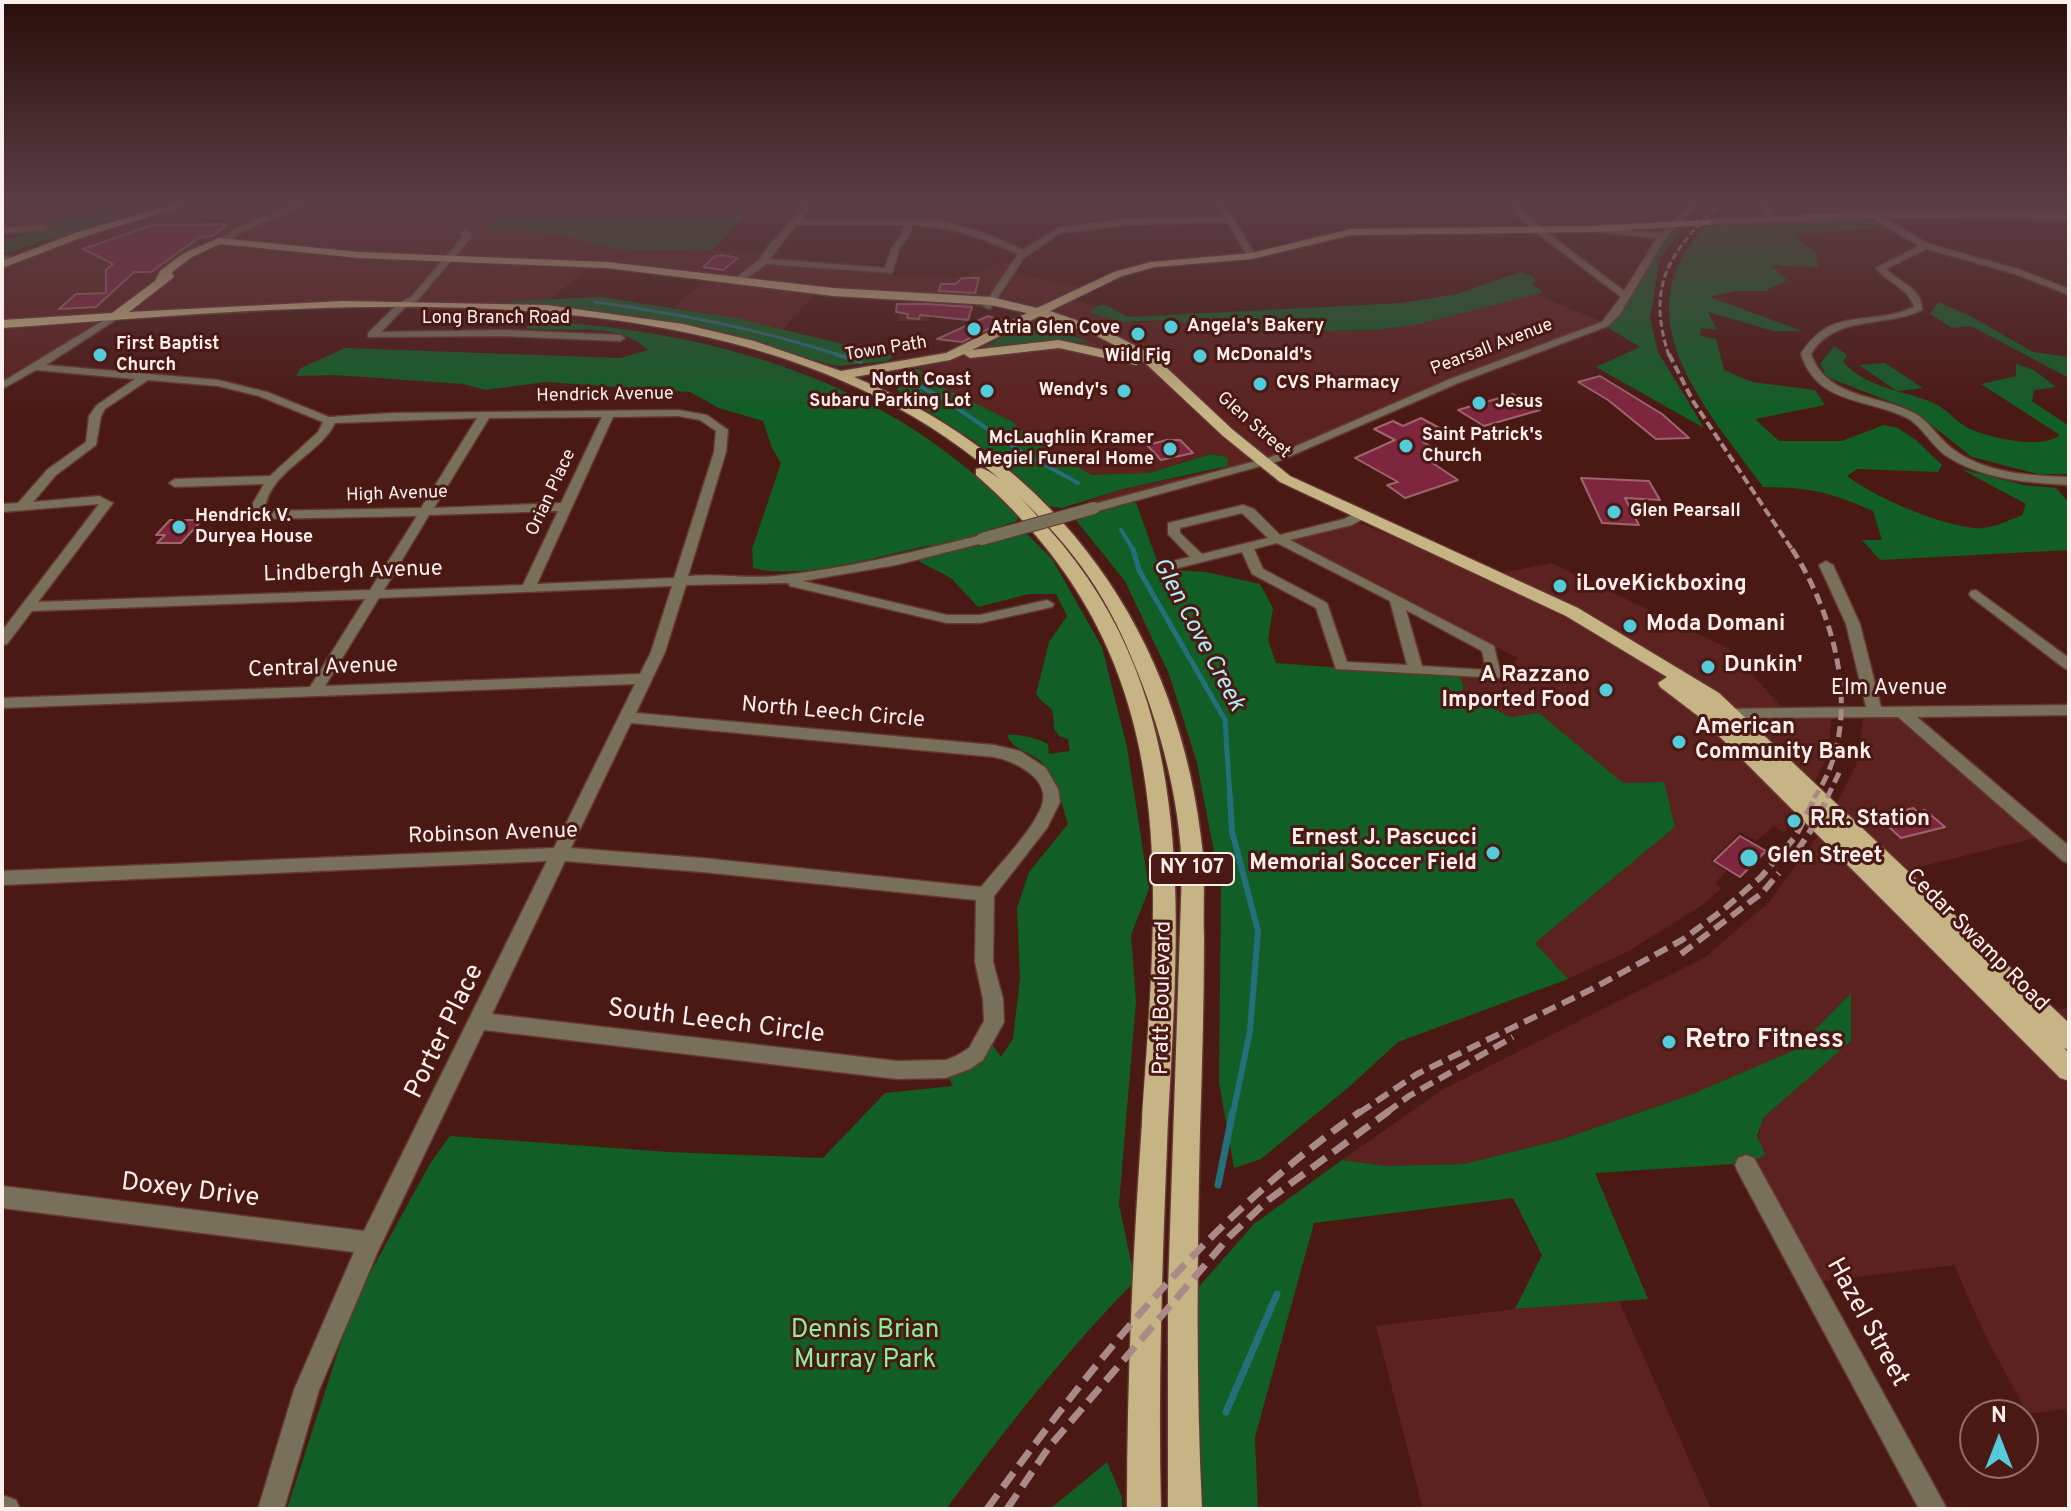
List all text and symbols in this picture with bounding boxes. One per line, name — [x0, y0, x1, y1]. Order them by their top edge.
street label: Long Branch Road — [422, 308, 570, 330]
street label: Pearsall Avenue — [1428, 315, 1556, 381]
place label: Angela's Bakery — [1187, 316, 1324, 338]
place label: Atria Glen Cove — [990, 318, 1120, 340]
marker: Angela's Bakery — [1162, 318, 1180, 336]
marker: Atria Glen Cove — [965, 320, 983, 338]
marker: Wild Fig — [1129, 325, 1147, 343]
street label: Town Path — [843, 333, 929, 367]
place label: First Baptist Church — [116, 334, 219, 376]
place label: McDonald's — [1216, 345, 1312, 367]
marker: First Baptist Church — [91, 346, 109, 364]
place label: Wild Fig — [1105, 346, 1171, 368]
marker: McDonald's — [1191, 347, 1209, 365]
place label: North Coast Subaru Parking Lot — [809, 370, 971, 412]
place label: CVS Pharmacy — [1276, 373, 1400, 395]
marker: CVS Pharmacy — [1251, 375, 1269, 393]
place label: Wendy's — [1039, 380, 1108, 402]
marker: North Coast Subaru Parking Lot — [978, 382, 996, 400]
marker: Wendy's — [1115, 382, 1133, 400]
street label: Hendrick Avenue — [536, 384, 674, 408]
street label: Glen Street — [1212, 388, 1294, 464]
place label: Jesus — [1495, 392, 1543, 414]
marker: Jesus — [1470, 394, 1488, 412]
place label: Saint Patrick's Church — [1422, 425, 1543, 468]
place label: McLaughlin Kramer Megiel Funeral Home — [978, 428, 1154, 470]
marker: Saint Patrick's Church — [1397, 437, 1415, 455]
marker: McLaughlin Kramer Megiel Funeral Home — [1161, 440, 1179, 458]
street label: Orian Place — [522, 446, 582, 540]
street label: High Avenue — [346, 482, 448, 508]
place label: Glen Pearsall — [1630, 501, 1741, 523]
marker: Glen Pearsall — [1605, 503, 1623, 521]
place label: Hendrick V. Duryea House — [195, 506, 313, 548]
marker: Hendrick V. Duryea House — [170, 518, 188, 536]
water label: Glen Cove Creek — [1145, 553, 1249, 717]
street label: Lindbergh Avenue — [263, 557, 443, 589]
place label: iLoveKickboxing — [1576, 573, 1747, 599]
marker: iLoveKickboxing — [1551, 577, 1569, 595]
place label: Moda Domani — [1646, 613, 1785, 639]
marker: Moda Domani — [1621, 617, 1639, 635]
street label: Central Avenue — [248, 653, 398, 685]
place label: Dunkin' — [1724, 654, 1803, 680]
marker: Dunkin' — [1699, 658, 1717, 676]
place label: A Razzano Imported Food — [1442, 664, 1590, 716]
street label: Elm Avenue — [1831, 677, 1947, 703]
marker: A Razzano Imported Food — [1597, 681, 1615, 699]
street label: North Leech Circle — [740, 693, 926, 735]
place label: American Community Bank — [1695, 716, 1871, 768]
marker: American Community Bank — [1670, 733, 1688, 751]
place label: R.R. Station — [1810, 808, 1930, 834]
marker: R.R. Station — [1785, 812, 1803, 830]
street label: Robinson Avenue — [408, 819, 578, 851]
place label: Ernest J. Pascucci Memorial Soccer Field — [1249, 827, 1477, 878]
marker: Ernest J. Pascucci Memorial Soccer Field — [1484, 844, 1502, 862]
place label: Glen Street — [1767, 845, 1882, 871]
marker: Glen Street — [1738, 847, 1760, 869]
road number: NY 107 — [1150, 853, 1234, 885]
street label: Cedar Swamp Road — [1899, 864, 2053, 1018]
street label: Pratt Boulevard — [1149, 921, 1179, 1075]
street label: Porter Place — [400, 960, 492, 1104]
street label: South Leech Circle — [606, 994, 826, 1052]
place label: Retro Fitness — [1685, 1026, 1844, 1058]
marker: Retro Fitness — [1660, 1033, 1678, 1051]
street label: Doxey Drive — [119, 1168, 261, 1216]
street label: Hazel Street — [1818, 1253, 1914, 1393]
park label: Dennis Brian Murray Park — [791, 1316, 939, 1378]
north arrow — [1959, 1399, 2039, 1479]
text: N — [1991, 1403, 2007, 1430]

